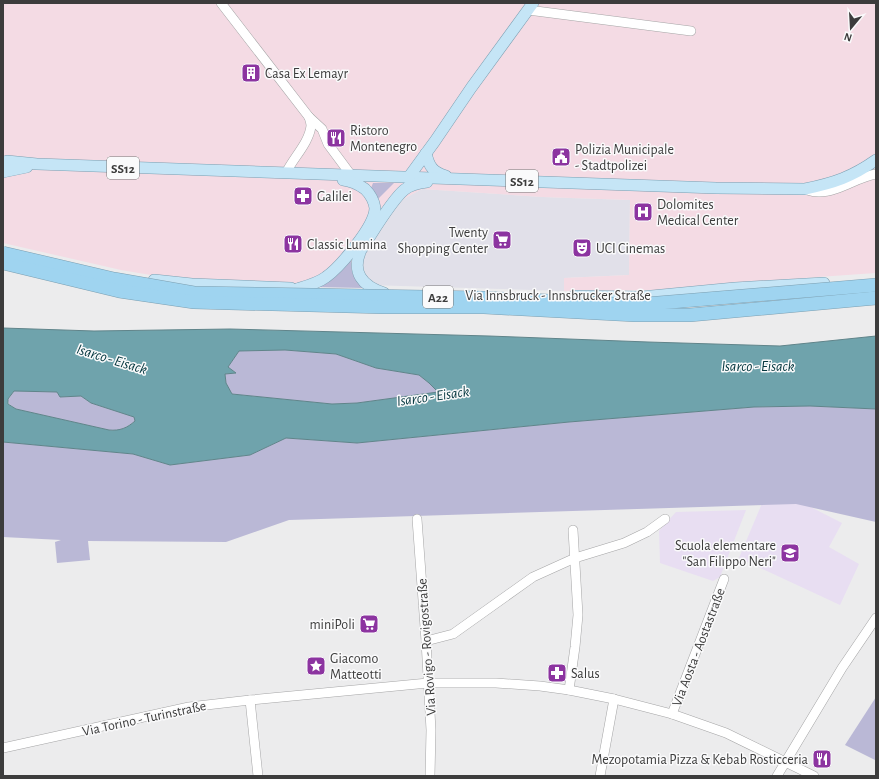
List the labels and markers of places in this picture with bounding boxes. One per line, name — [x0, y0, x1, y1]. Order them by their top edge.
building icon: Casa Ex Lemayr — [240, 62, 262, 84]
place label: Casa Ex Lemayr — [265, 67, 348, 81]
place label: Ristoro Montenegro — [350, 124, 417, 154]
restaurant icon: Ristoro Montenegro — [325, 127, 347, 149]
place label: Polizia Municipale - Stadtpolizei — [575, 143, 674, 173]
public building icon: Polizia Municipale - Stadtpolizei — [550, 146, 572, 168]
pharmacy icon: Galilei — [292, 185, 314, 207]
place label: Galilei — [317, 190, 352, 204]
place label: Dolomites Medical Center — [657, 198, 739, 228]
hospital icon: Dolomites Medical Center — [632, 201, 654, 223]
place label: Twenty Shopping Center — [397, 226, 488, 256]
supermarket icon: Twenty Shopping Center — [491, 229, 513, 251]
restaurant icon: Classic Lumina — [282, 233, 304, 255]
theatre icon: UCI Cinemas — [571, 237, 593, 259]
place label: Classic Lumina — [307, 238, 387, 252]
place label: UCI Cinemas — [596, 242, 665, 256]
place label: Scuola elementare "San Filippo Neri" — [675, 539, 776, 569]
school or university icon: Scuola elementare "San Filippo Neri" — [779, 542, 801, 564]
supermarket icon: miniPoli — [358, 613, 380, 635]
place label: miniPoli — [309, 618, 355, 632]
place label: Giacomo Matteotti — [330, 652, 382, 682]
place icon: Giacomo Matteotti — [305, 655, 327, 677]
pharmacy icon: Salus — [546, 662, 568, 684]
place label: Salus — [571, 667, 600, 681]
restaurant icon: Mezopotamia Pizza & Kebab Rosticceria — [811, 748, 833, 770]
place label: Mezopotamia Pizza & Kebab Rosticceria — [591, 753, 809, 767]

